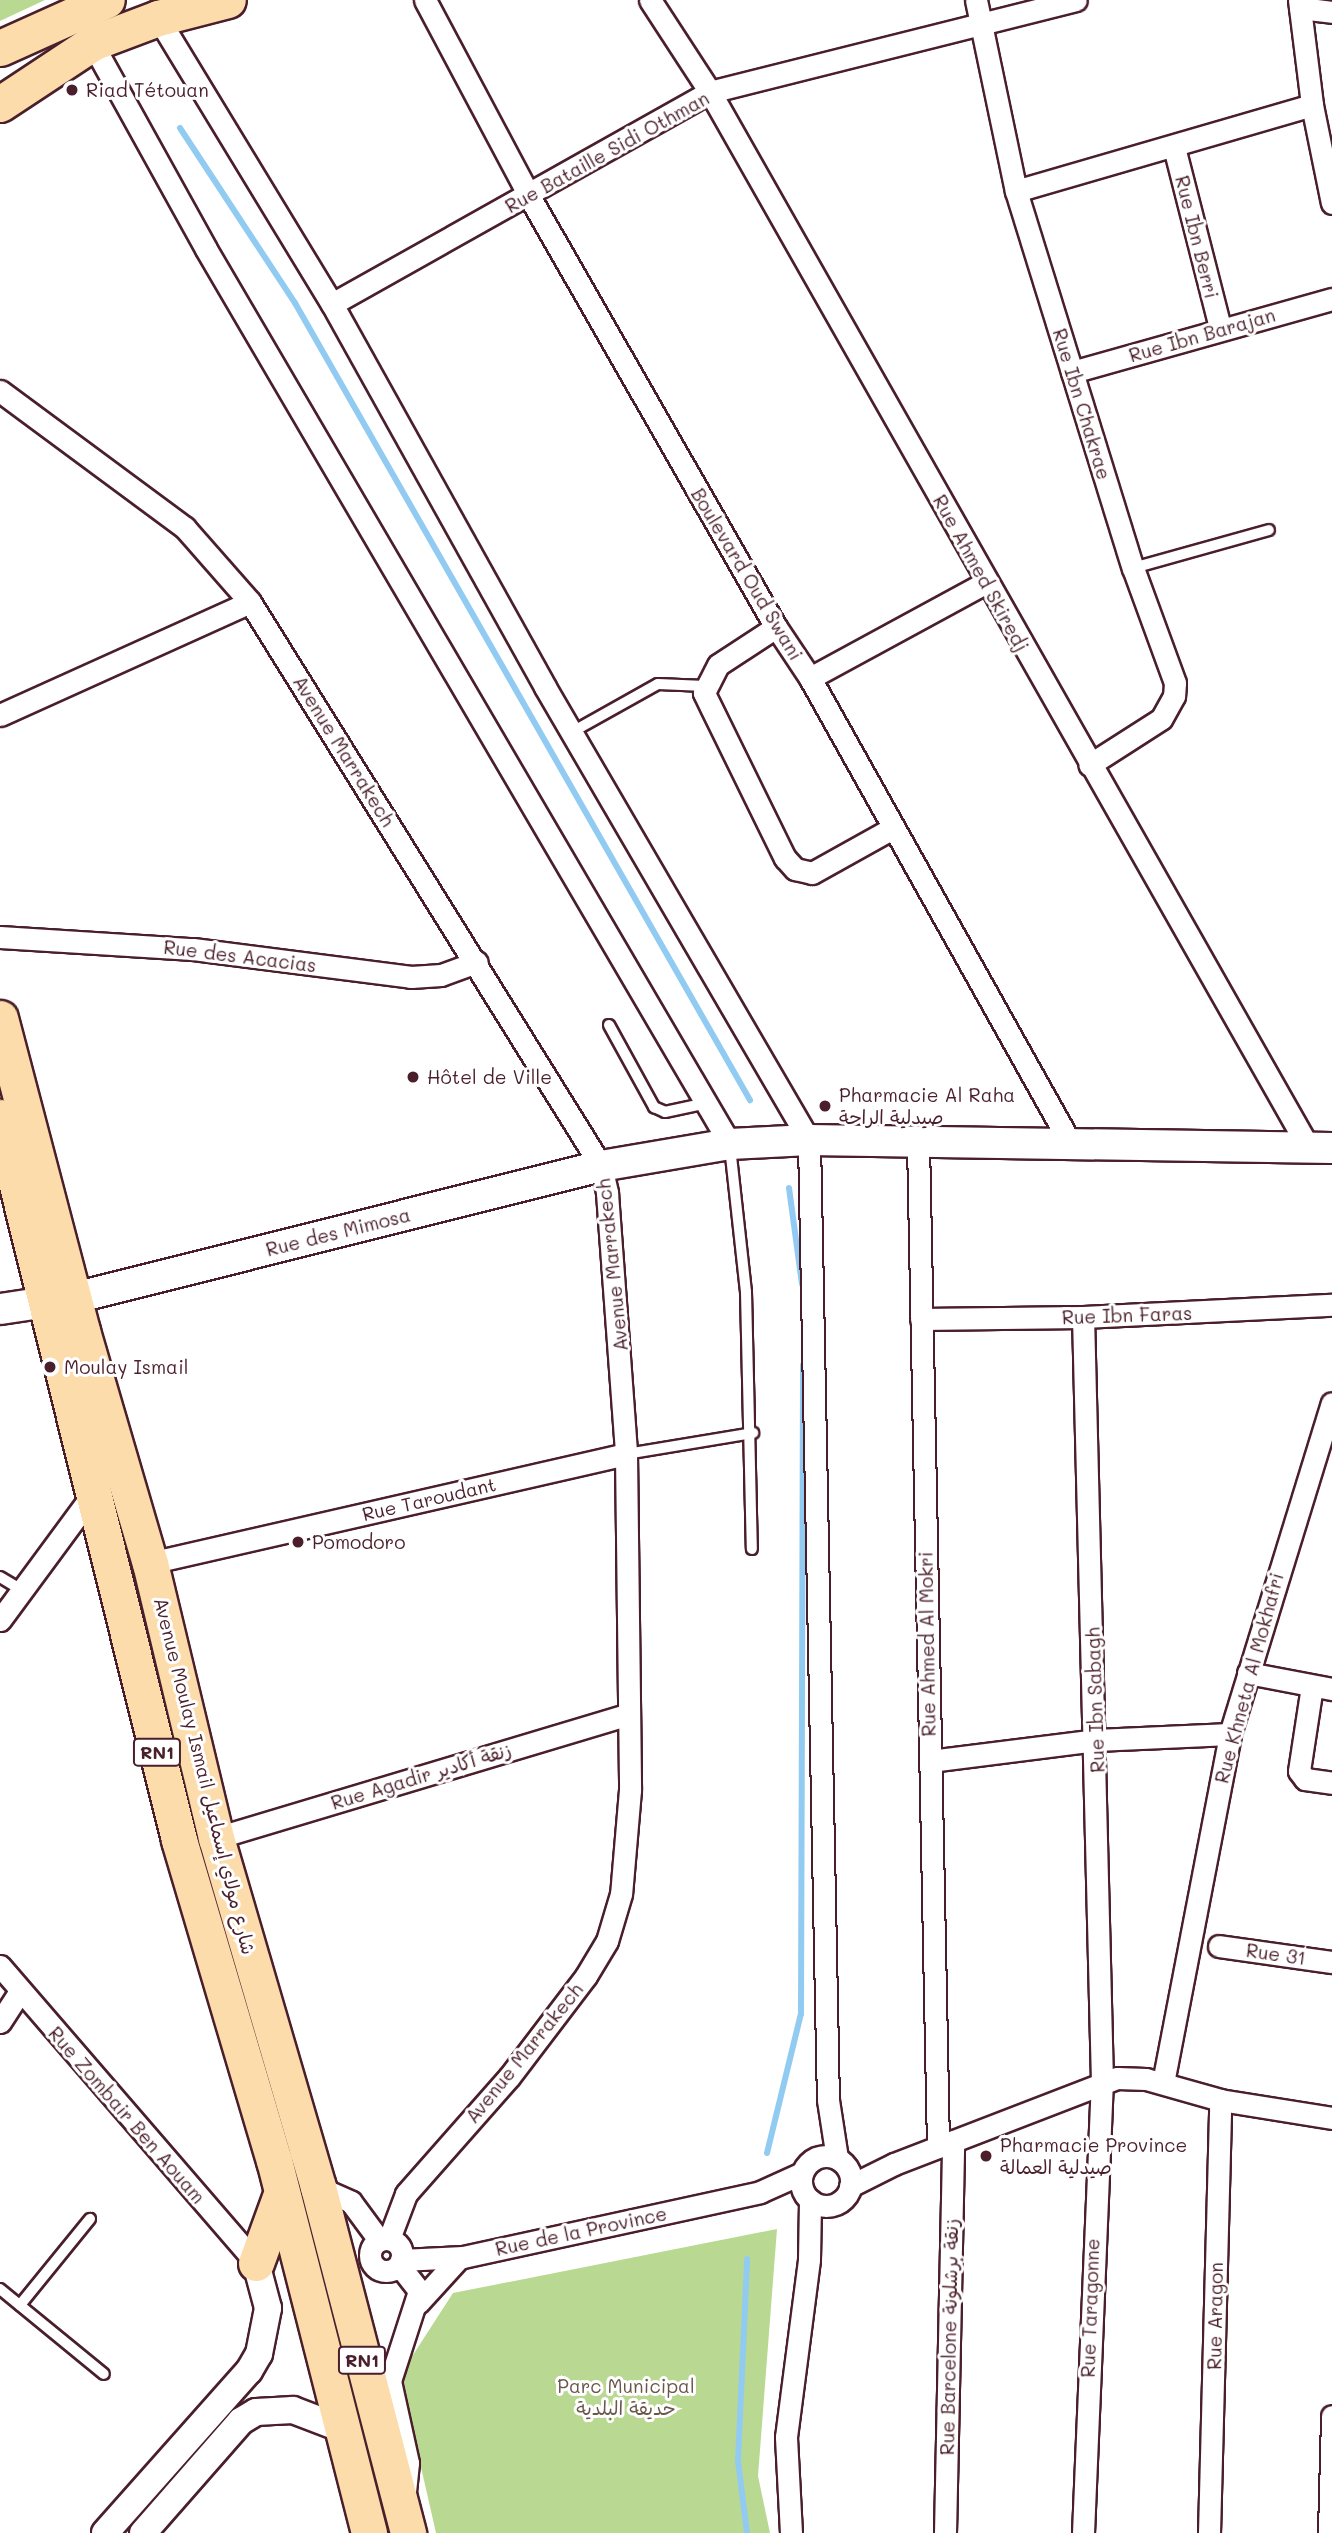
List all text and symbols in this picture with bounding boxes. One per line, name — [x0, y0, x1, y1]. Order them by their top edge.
place label: Riad Tétouan — [86, 79, 209, 101]
marker: Riad Tétouan — [64, 82, 80, 98]
street label: Rue Bataille Sidi Othman — [501, 86, 713, 218]
street label: Rue Ibn Berri — [1171, 173, 1223, 301]
street label: Rue Ibn Barajan — [1126, 303, 1278, 367]
street label: Rue Ibn Chakrae — [1048, 326, 1116, 482]
street label: Boulevard Oud Swani — [687, 484, 807, 664]
street label: Rue Ahmed Skiredj — [928, 491, 1034, 655]
street label: Avenue Marrakech — [288, 671, 400, 831]
street label: Rue des Acacias — [162, 935, 318, 977]
place label: Hôtel de Ville — [427, 1066, 552, 1088]
marker: Hôtel de Ville — [405, 1069, 421, 1085]
place label: Pharmacie Al Raha صيدلية الراحة — [839, 1084, 1015, 1128]
marker: Pharmacie Al Raha صيدلية الراحة — [817, 1098, 833, 1114]
street label: Avenue Marrakech — [592, 1178, 632, 1352]
street label: Rue des Mimosa — [263, 1203, 413, 1261]
street label: Rue Ibn Faras — [1061, 1301, 1193, 1329]
place label: Moulay Ismail — [64, 1356, 189, 1378]
marker: Moulay Ismail — [42, 1359, 58, 1375]
street label: Rue Taroudant — [360, 1473, 498, 1525]
place label: Pomodoro — [312, 1531, 405, 1553]
marker: Pomodoro — [290, 1534, 306, 1550]
street label: Rue Ahmed Al Mokri — [914, 1551, 940, 1737]
street label: Rue Khneta Al Mokhafri — [1210, 1570, 1288, 1786]
street label: Avenue Moulay Ismail شارع مولاي إسماعيل — [150, 1595, 260, 1957]
street label: Rue Ibn Sabagh — [1081, 1627, 1109, 1773]
road number: RN1 — [132, 1737, 182, 1766]
street label: Rue Agadir زنقة أكادير — [328, 1738, 514, 1814]
street label: Rue 31 — [1245, 1939, 1307, 1969]
street label: Avenue Marrakech — [461, 1978, 587, 2128]
street label: Rue Zombair Ben Aouam — [44, 2022, 210, 2208]
place label: Pharmacie Province صيدلية العمالة — [1000, 2134, 1187, 2178]
marker: Pharmacie Province صيدلية العمالة — [978, 2148, 994, 2164]
street label: Rue de la Province — [493, 2202, 669, 2260]
street label: Rue Barcelone زنقة برشلونة — [936, 2218, 962, 2456]
street label: Rue Taragonne — [1076, 2238, 1104, 2378]
street label: Rue Aragon — [1203, 2262, 1227, 2370]
road number: RN1 — [338, 2346, 386, 2374]
park label: Parc Municipal حديقة البلدية — [557, 2375, 695, 2419]

